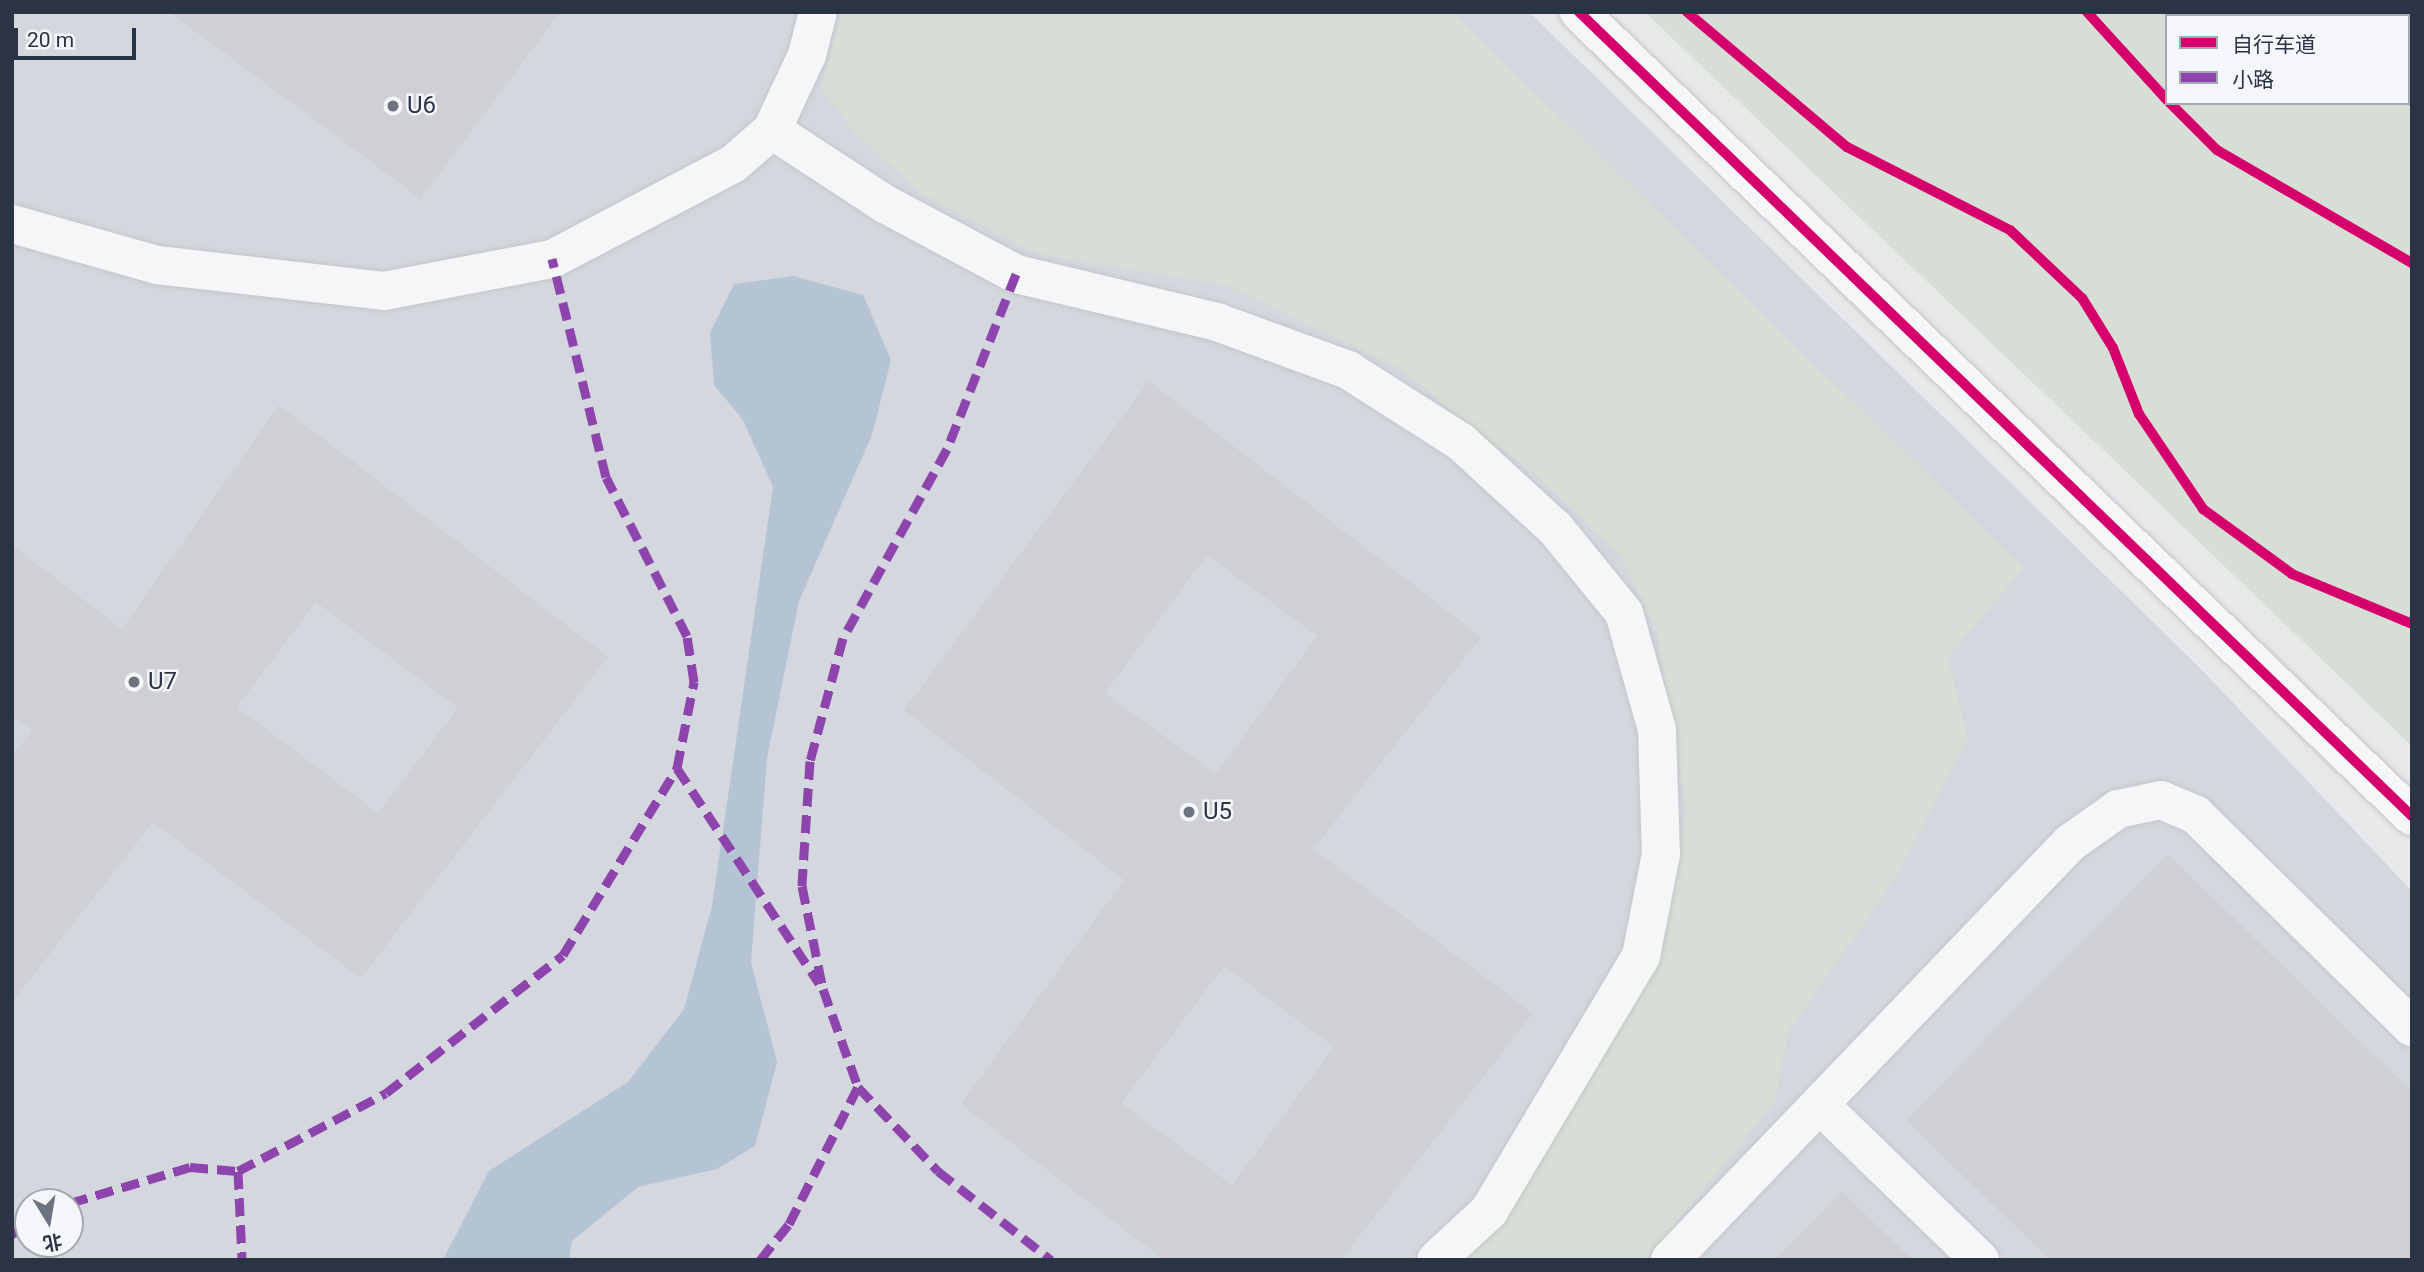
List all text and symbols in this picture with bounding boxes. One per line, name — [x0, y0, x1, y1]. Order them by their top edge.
scale bar — [18, 14, 140, 58]
legend — [2165, 14, 2410, 105]
text: 20 m — [27, 28, 74, 52]
text: 自行车道 — [2232, 33, 2316, 57]
text: 小路 — [2232, 68, 2274, 92]
place label: U6 — [407, 92, 436, 120]
marker: U6 — [385, 98, 401, 114]
place label: U7 — [148, 668, 177, 696]
marker: U7 — [126, 674, 142, 690]
place label: U5 — [1203, 798, 1232, 826]
marker: U5 — [1181, 804, 1197, 820]
north arrow — [14, 1188, 84, 1258]
text: 北 — [41, 1229, 64, 1255]

